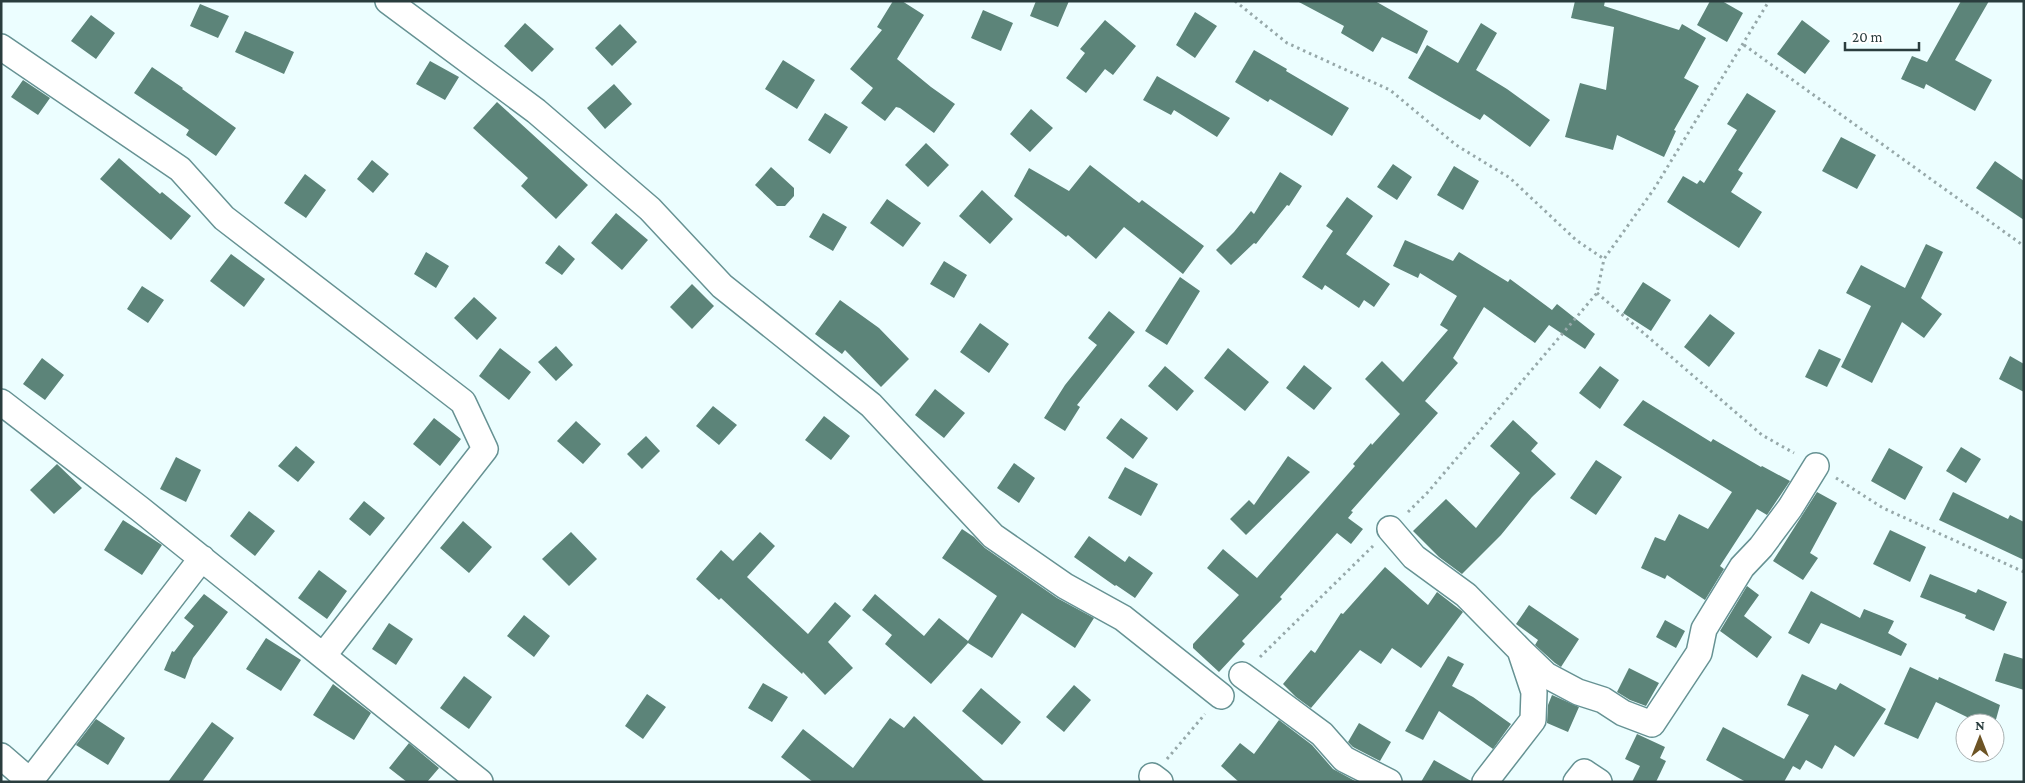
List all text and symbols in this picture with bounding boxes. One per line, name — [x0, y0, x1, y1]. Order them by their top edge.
scale bar — [1845, 20, 1919, 52]
text: 20 m — [1852, 29, 1883, 45]
north arrow — [1955, 713, 2005, 763]
text: N — [1975, 717, 1985, 733]

